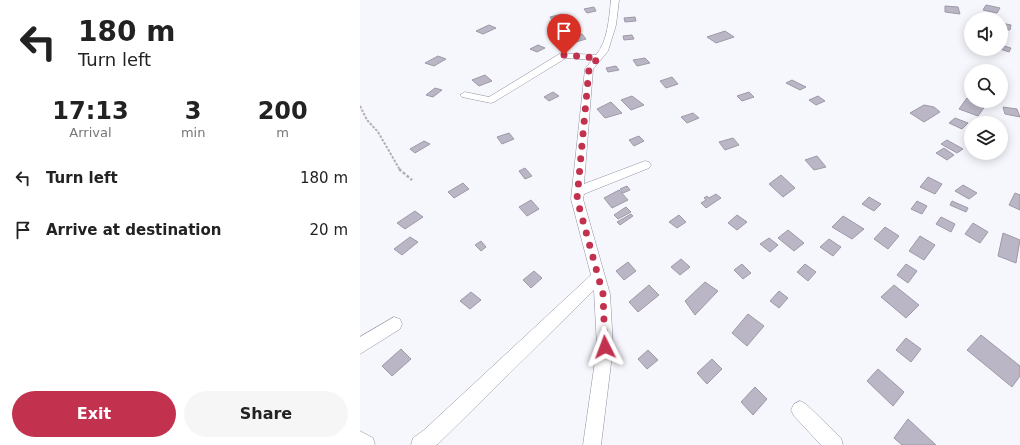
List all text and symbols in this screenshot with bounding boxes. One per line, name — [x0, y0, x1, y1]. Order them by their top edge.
map controls — [964, 12, 1008, 160]
button: sound — [964, 12, 1008, 56]
pin — [547, 14, 581, 55]
text: 180 m — [78, 15, 175, 48]
icon: left — [12, 16, 64, 68]
icon: arrive — [553, 20, 575, 42]
text: Turn left — [78, 49, 151, 70]
button: search — [964, 64, 1008, 108]
text: 17:13 — [52, 97, 129, 125]
text: 3 — [185, 97, 201, 125]
text: 200 — [258, 97, 308, 125]
button: layers — [964, 116, 1008, 160]
text: Arrival — [69, 125, 112, 140]
text: min — [181, 125, 205, 140]
text: m — [276, 125, 289, 140]
icon: left — [12, 167, 34, 189]
text: Turn left — [46, 169, 118, 187]
text: 180 m — [300, 169, 348, 187]
icon: arrive — [12, 219, 34, 241]
text: Arrive at destination — [46, 221, 221, 239]
text: 20 m — [310, 221, 348, 239]
position arrow — [584, 326, 626, 368]
button: Exit — [12, 391, 176, 437]
button: Share — [184, 391, 348, 437]

